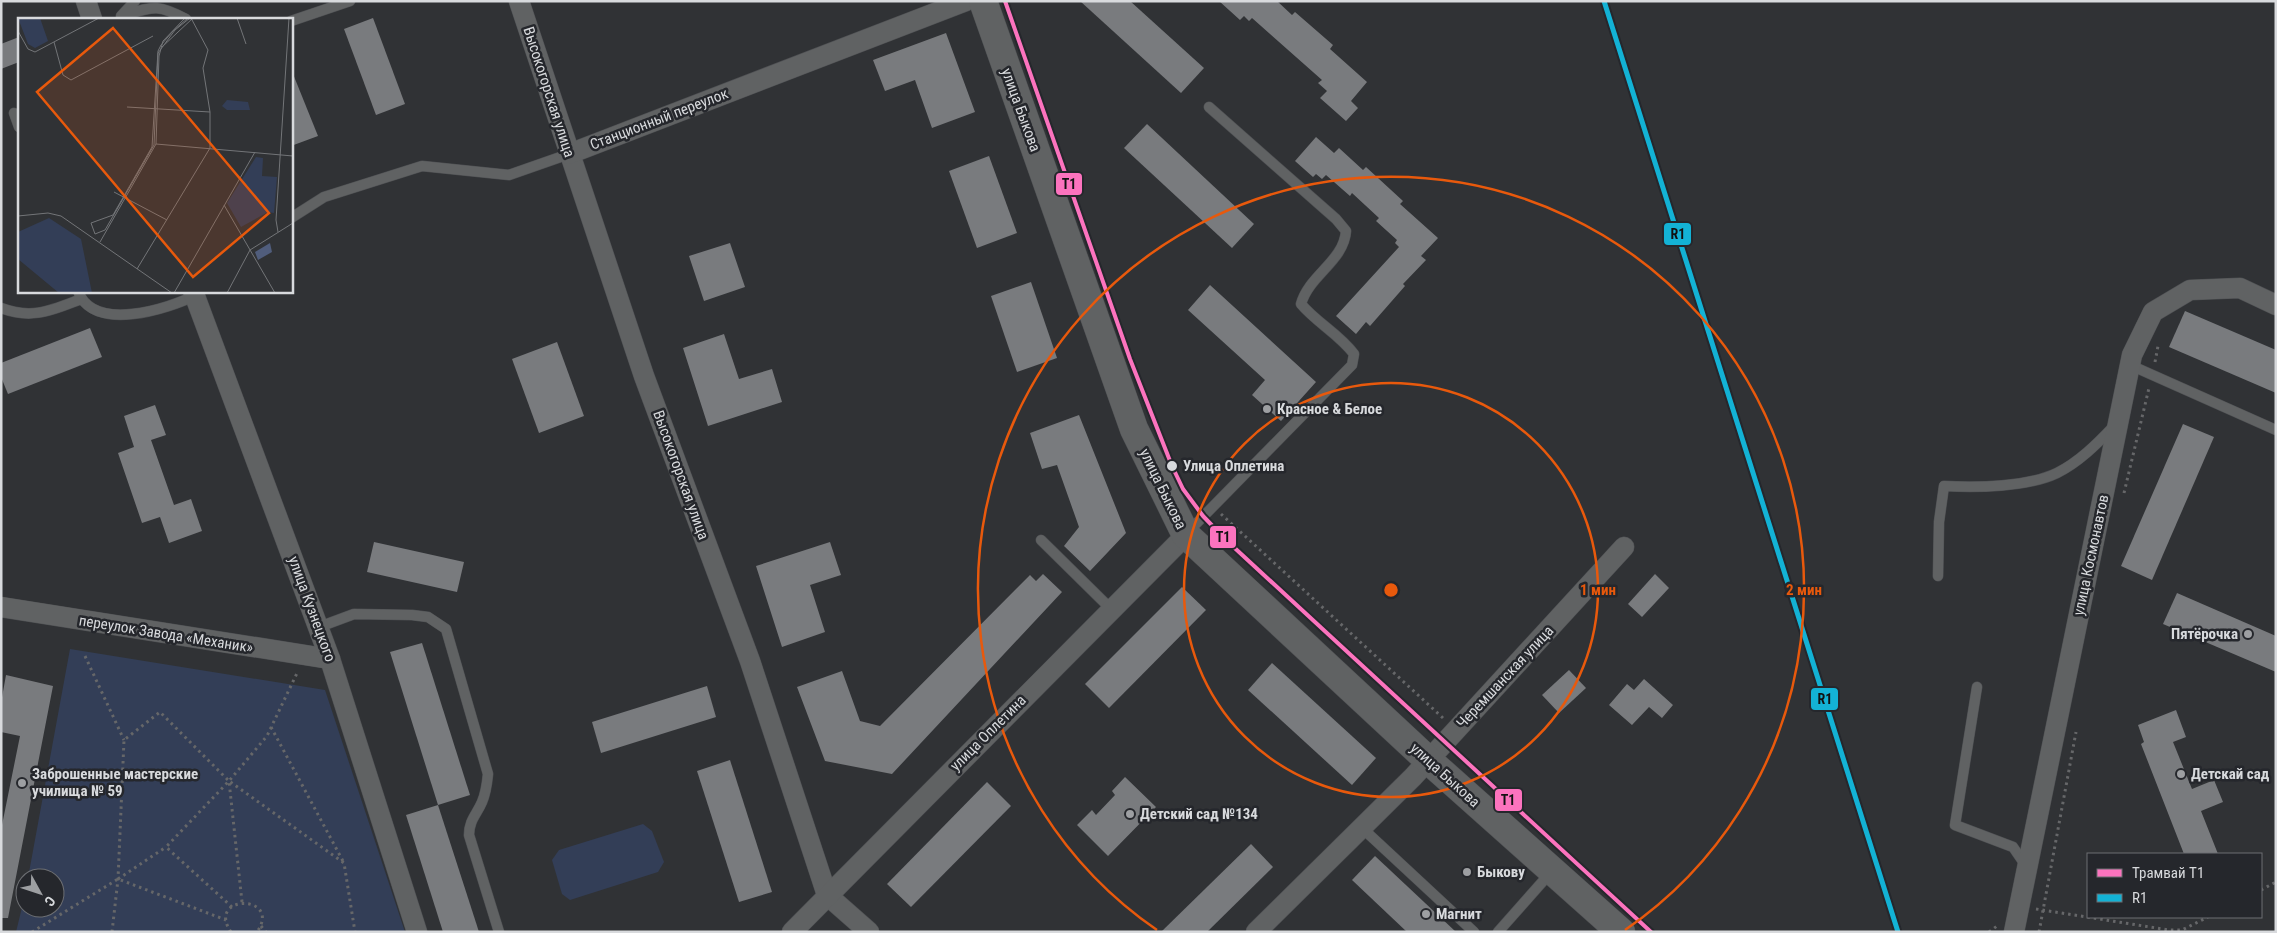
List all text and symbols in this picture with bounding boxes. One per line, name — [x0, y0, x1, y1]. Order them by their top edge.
inset map — [18, 18, 292, 292]
street label: Высокогорская улица — [519, 25, 579, 159]
street label: улица Быкова — [998, 66, 1044, 154]
street label: Станционный переулок — [587, 84, 731, 154]
line badge: T1 — [1055, 172, 1083, 196]
text: T1 — [1062, 176, 1076, 192]
line badge: R1 — [1663, 222, 1692, 246]
text: R1 — [1671, 226, 1685, 242]
place label: Красное & Белое — [1277, 400, 1382, 418]
marker: Красное & Белое — [1261, 403, 1273, 415]
street label: Высокогорская улица — [649, 408, 713, 542]
street label: улица Быкова — [1136, 446, 1190, 532]
place label: Улица Оплетина — [1183, 457, 1284, 475]
marker: Улица Оплетина — [1165, 459, 1179, 473]
street label: улица Космонавтов — [2069, 493, 2113, 617]
line badge: T1 — [1209, 525, 1237, 549]
text: T1 — [1216, 529, 1230, 545]
street label: улица Кузнецкого — [285, 554, 339, 664]
centre of rings — [1382, 581, 1400, 599]
text: 1 мин — [1580, 581, 1616, 599]
text: 2 мин — [1786, 581, 1822, 599]
street label: переулок Завода «Механик» — [78, 611, 254, 657]
street label: Черемшанская улица — [1453, 622, 1557, 732]
place label: Пятёрочка — [2171, 625, 2238, 643]
marker: Пятёрочка — [2242, 628, 2254, 640]
line badge: R1 — [1810, 687, 1839, 711]
street label: улица Оплетина — [946, 691, 1030, 775]
text: R1 — [1818, 691, 1832, 707]
street label: улица Быкова — [1406, 739, 1484, 811]
place label: Заброшенные мастерские училища № 59 — [32, 765, 198, 800]
place label: Детскай сад — [2191, 765, 2270, 783]
marker: Детскай сад — [2175, 768, 2187, 780]
marker: Заброшенные мастерские училища № 59 — [16, 777, 28, 789]
line badge: T1 — [1494, 788, 1523, 812]
text: T1 — [1501, 792, 1515, 808]
place label: Детский сад №134 — [1140, 805, 1258, 823]
marker: Детский сад №134 — [1124, 808, 1136, 820]
legend — [2087, 853, 2262, 918]
place label: Быкову — [1477, 863, 1525, 881]
text: Трамвай T1 — [2132, 864, 2204, 882]
marker: Быкову — [1461, 866, 1473, 878]
north arrow — [15, 868, 65, 918]
text: R1 — [2132, 889, 2147, 907]
text: С — [41, 893, 59, 910]
place label: Магнит — [1436, 905, 1482, 923]
marker: Магнит — [1420, 908, 1432, 920]

